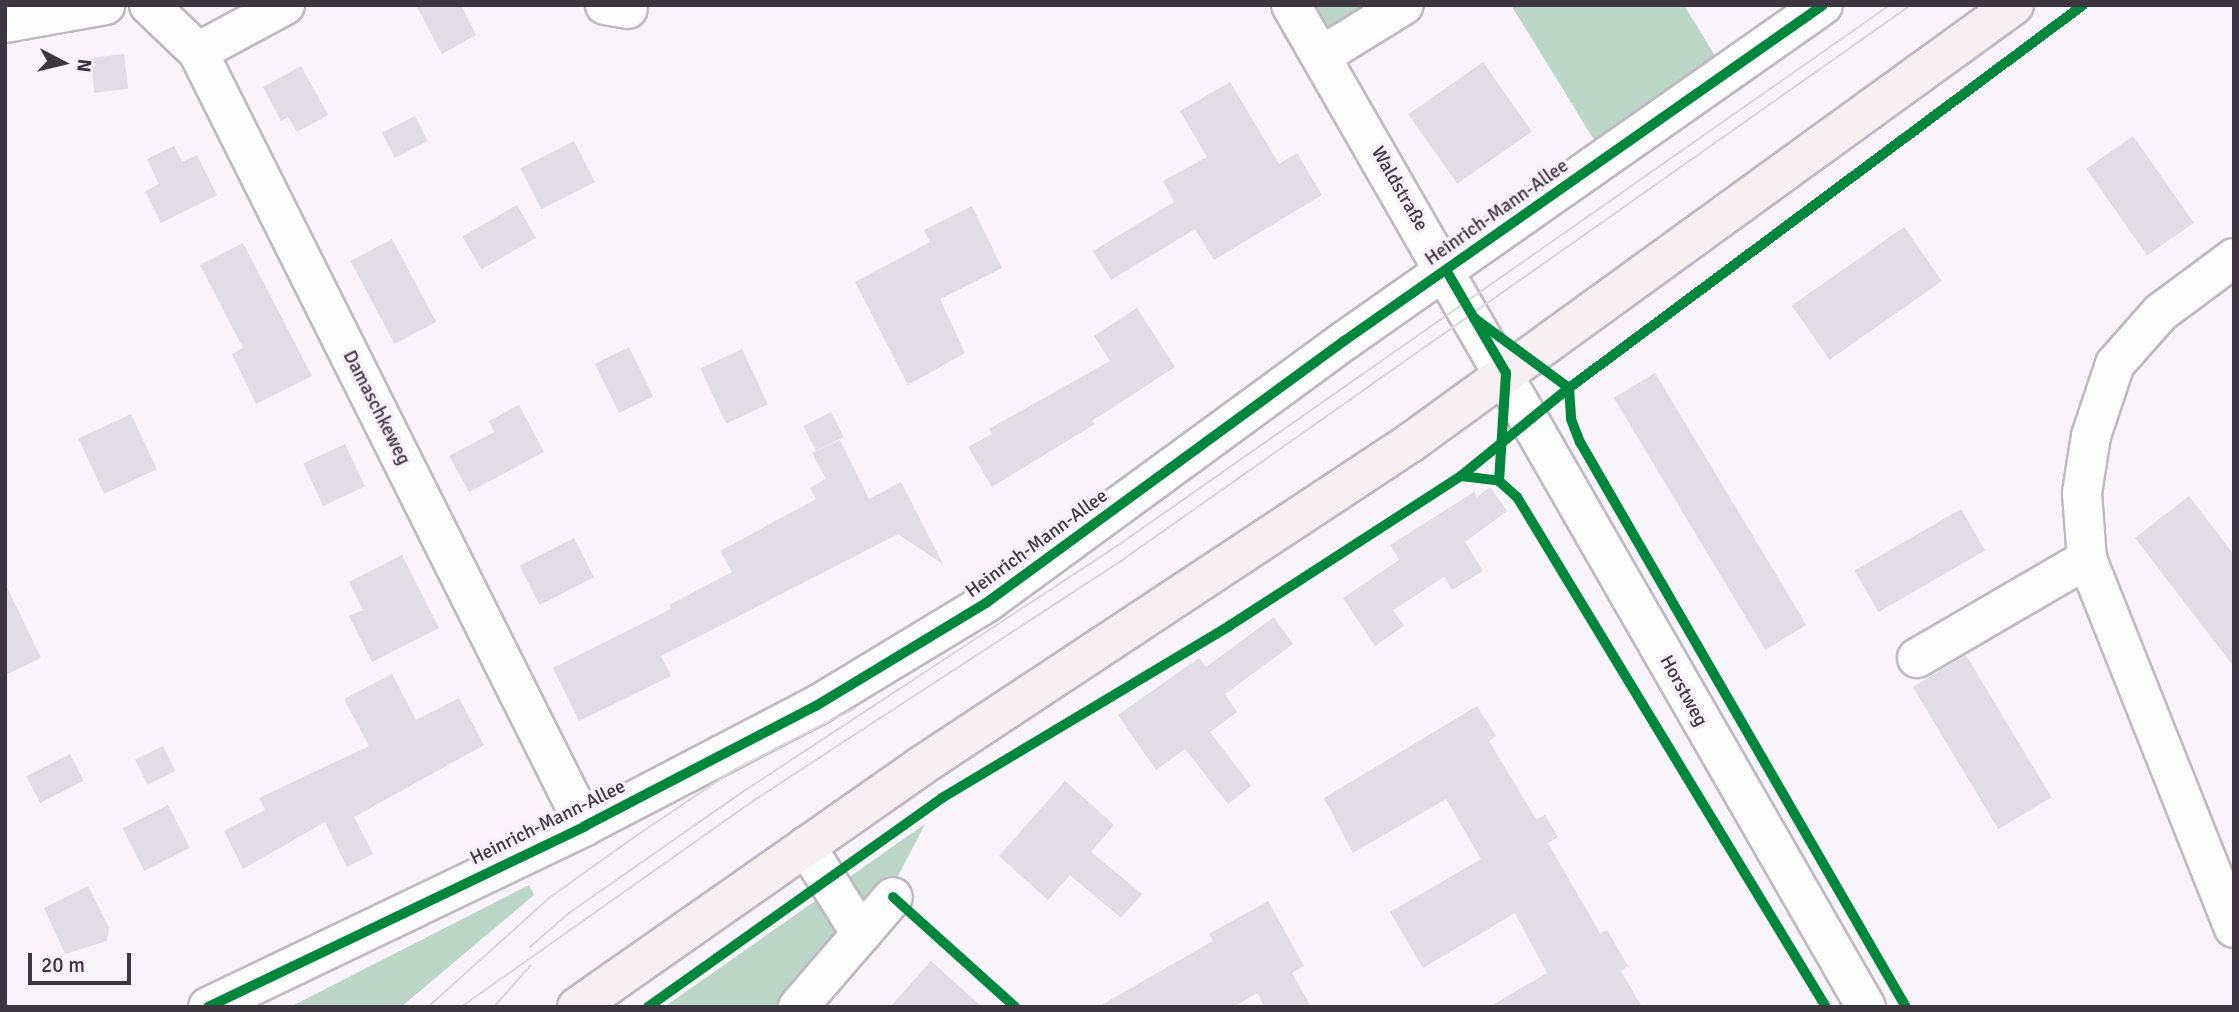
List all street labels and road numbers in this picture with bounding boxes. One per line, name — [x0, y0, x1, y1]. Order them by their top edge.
street label: Waldstraße — [1366, 143, 1432, 235]
street label: Heinrich-Mann-Allee — [1421, 155, 1573, 271]
street label: Damaschkeweg — [337, 347, 415, 469]
street label: Heinrich-Mann-Allee — [962, 485, 1112, 603]
street label: Horstweg — [1654, 651, 1712, 731]
street label: Heinrich-Mann-Allee — [467, 776, 629, 870]

